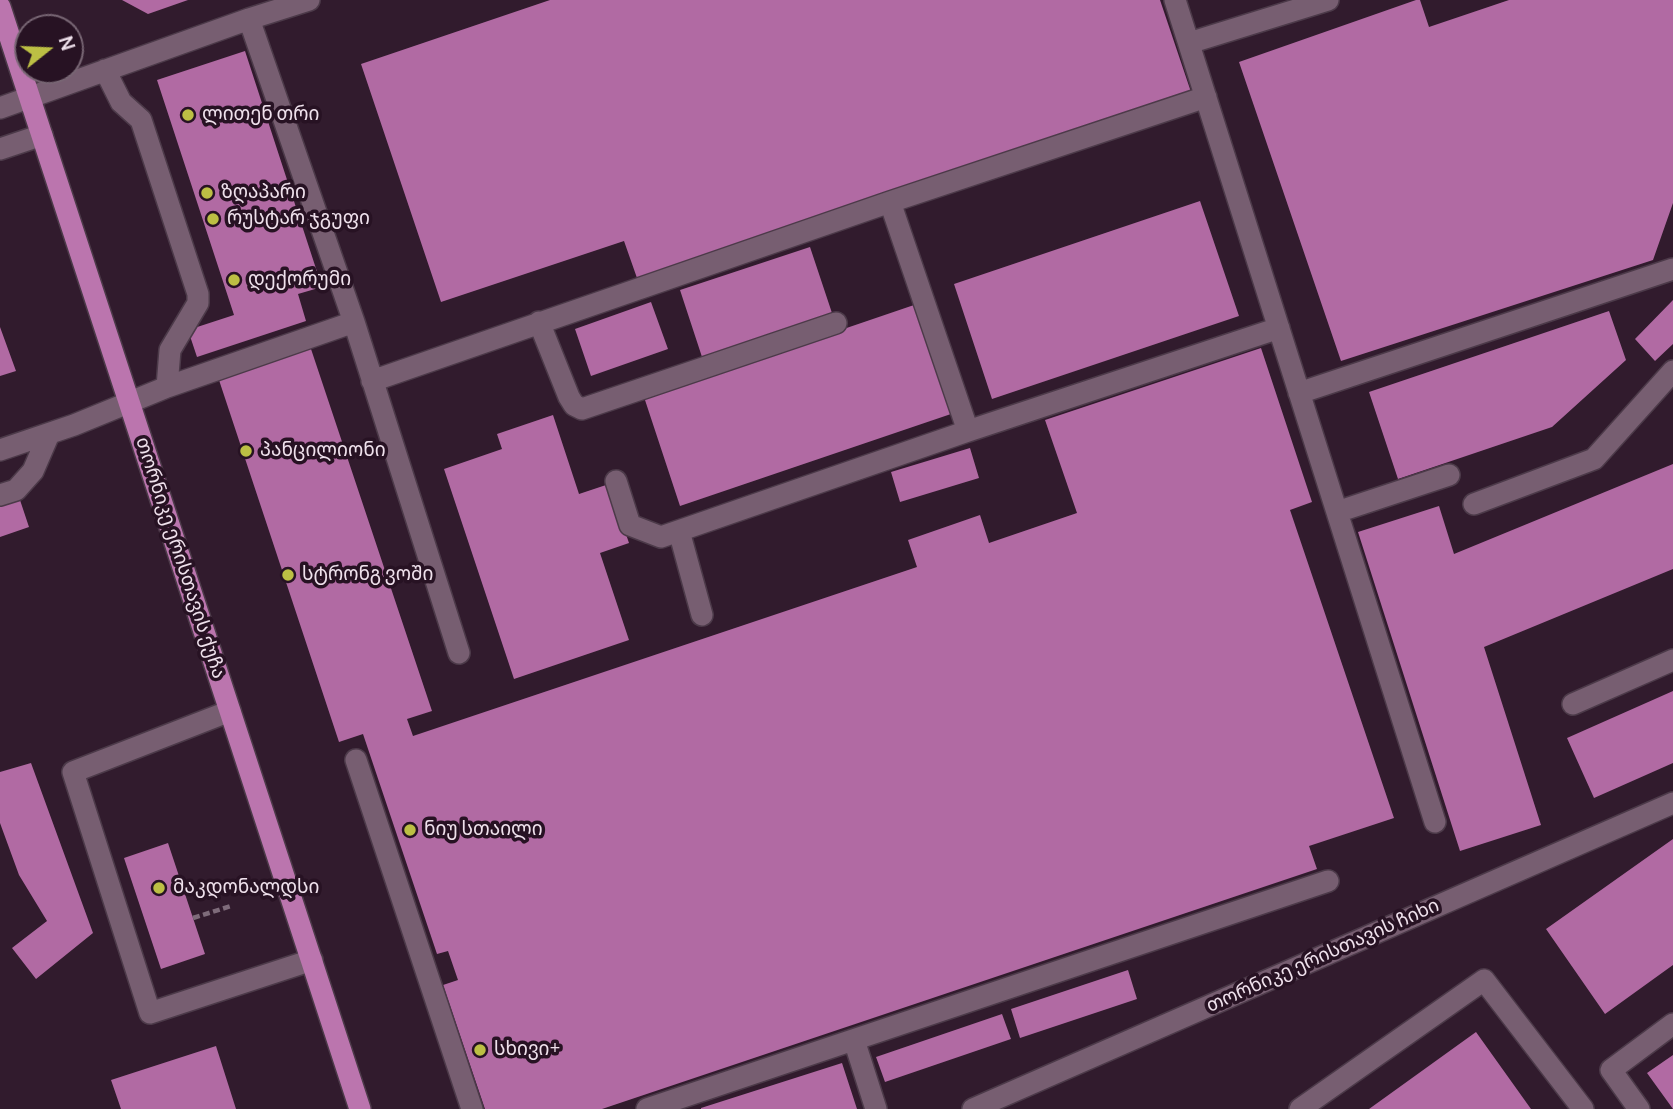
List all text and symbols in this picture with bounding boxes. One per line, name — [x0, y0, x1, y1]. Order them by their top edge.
north arrow — [14, 14, 84, 84]
text: N — [53, 33, 82, 54]
place label: ლითენ თრი — [202, 104, 319, 126]
marker: ლითენ თრი — [180, 107, 196, 123]
place label: ზღაპარი — [221, 182, 306, 204]
marker: ზღაპარი — [199, 185, 215, 201]
place label: რუსტარ ჯგუფი — [227, 208, 370, 230]
marker: რუსტარ ჯგუფი — [205, 211, 221, 227]
place label: დექორუმი — [248, 269, 351, 291]
marker: დექორუმი — [226, 272, 242, 288]
street label: თორნიკე ერისთავის ქუჩა — [130, 434, 230, 682]
place label: პანცილიონი — [260, 440, 386, 462]
marker: პანცილიონი — [238, 443, 254, 459]
place label: სტრონგ ვოში — [302, 564, 433, 586]
marker: სტრონგ ვოში — [280, 567, 296, 583]
place label: ნიუ სთაილი — [424, 819, 543, 841]
marker: ნიუ სთაილი — [402, 822, 418, 838]
place label: მაკდონალდსი — [173, 877, 319, 899]
marker: მაკდონალდსი — [151, 880, 167, 896]
street label: თორნიკე ერისთავის ჩიხი — [1203, 894, 1443, 1018]
place label: სხივი+ — [494, 1039, 560, 1061]
marker: სხივი+ — [472, 1042, 488, 1058]

